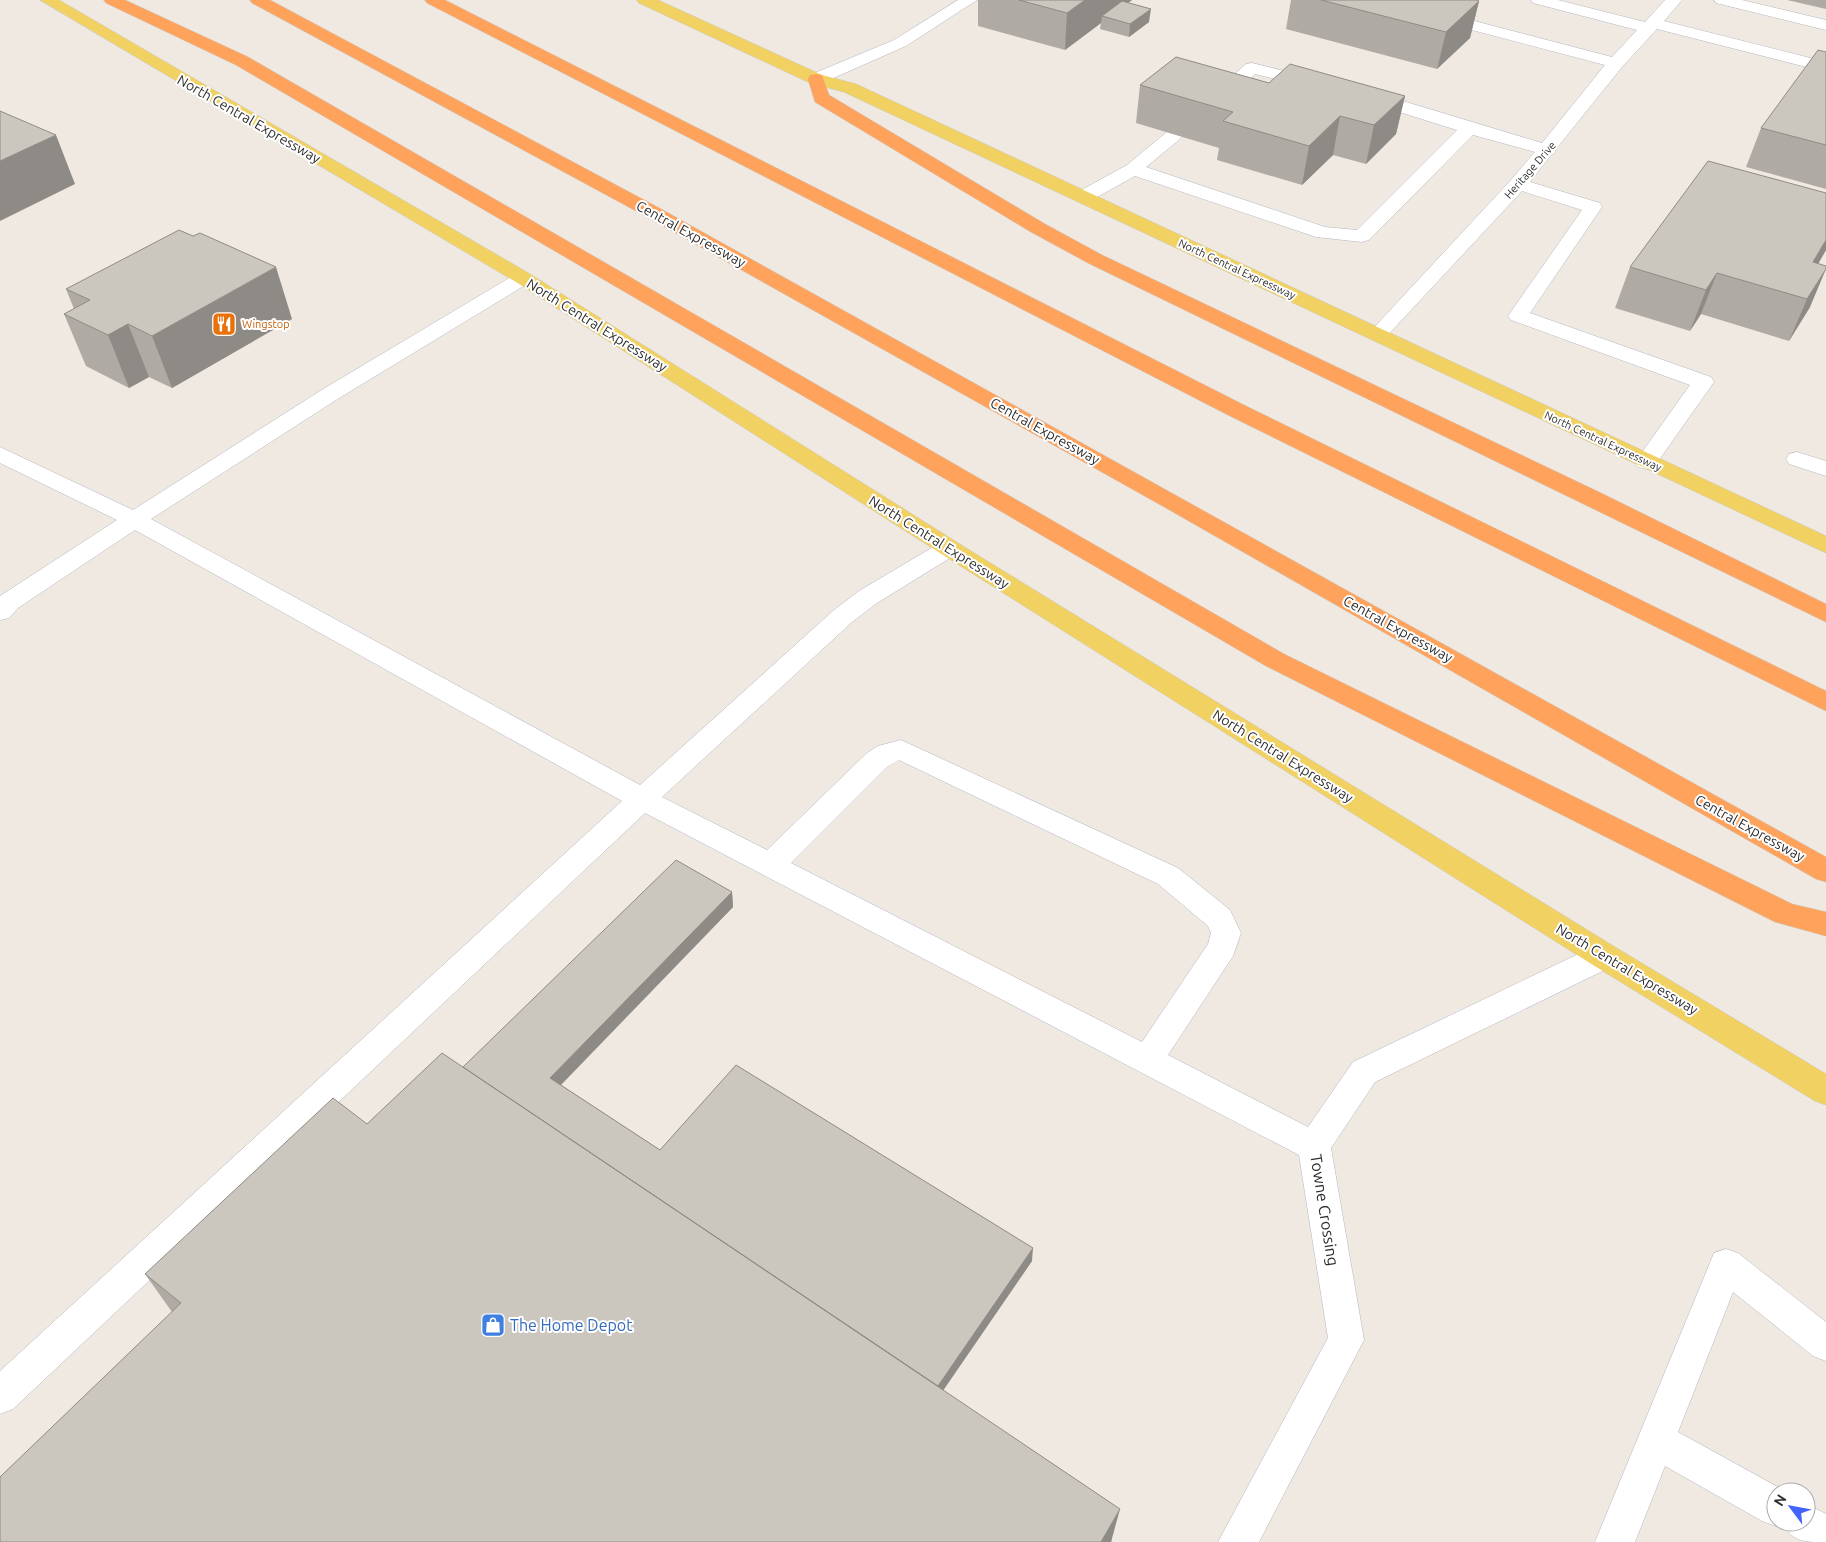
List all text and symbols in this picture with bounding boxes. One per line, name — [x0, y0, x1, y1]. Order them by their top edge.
street label: North Central Expressway — [175, 71, 324, 167]
street label: Heritage Drive — [1502, 139, 1558, 201]
street label: Central Expressway — [634, 197, 749, 271]
street label: North Central Expressway — [1177, 237, 1298, 302]
street label: North Central Expressway — [524, 275, 670, 375]
restaurant icon: Wingstop — [211, 311, 237, 337]
place label: Wingstop — [242, 318, 290, 330]
street label: Central Expressway — [988, 394, 1103, 468]
street label: North Central Expressway — [1543, 409, 1664, 474]
street label: North Central Expressway — [866, 492, 1012, 592]
street label: Central Expressway — [1341, 592, 1456, 666]
street label: North Central Expressway — [1210, 706, 1356, 806]
street label: Central Expressway — [1693, 791, 1808, 865]
street label: North Central Expressway — [1553, 920, 1701, 1018]
street label: Towne Crossing — [1307, 1153, 1343, 1267]
shop icon: The Home Depot — [480, 1312, 506, 1338]
place label: The Home Depot — [510, 1316, 633, 1334]
north arrow — [1766, 1482, 1816, 1532]
text: N — [1770, 1491, 1790, 1509]

